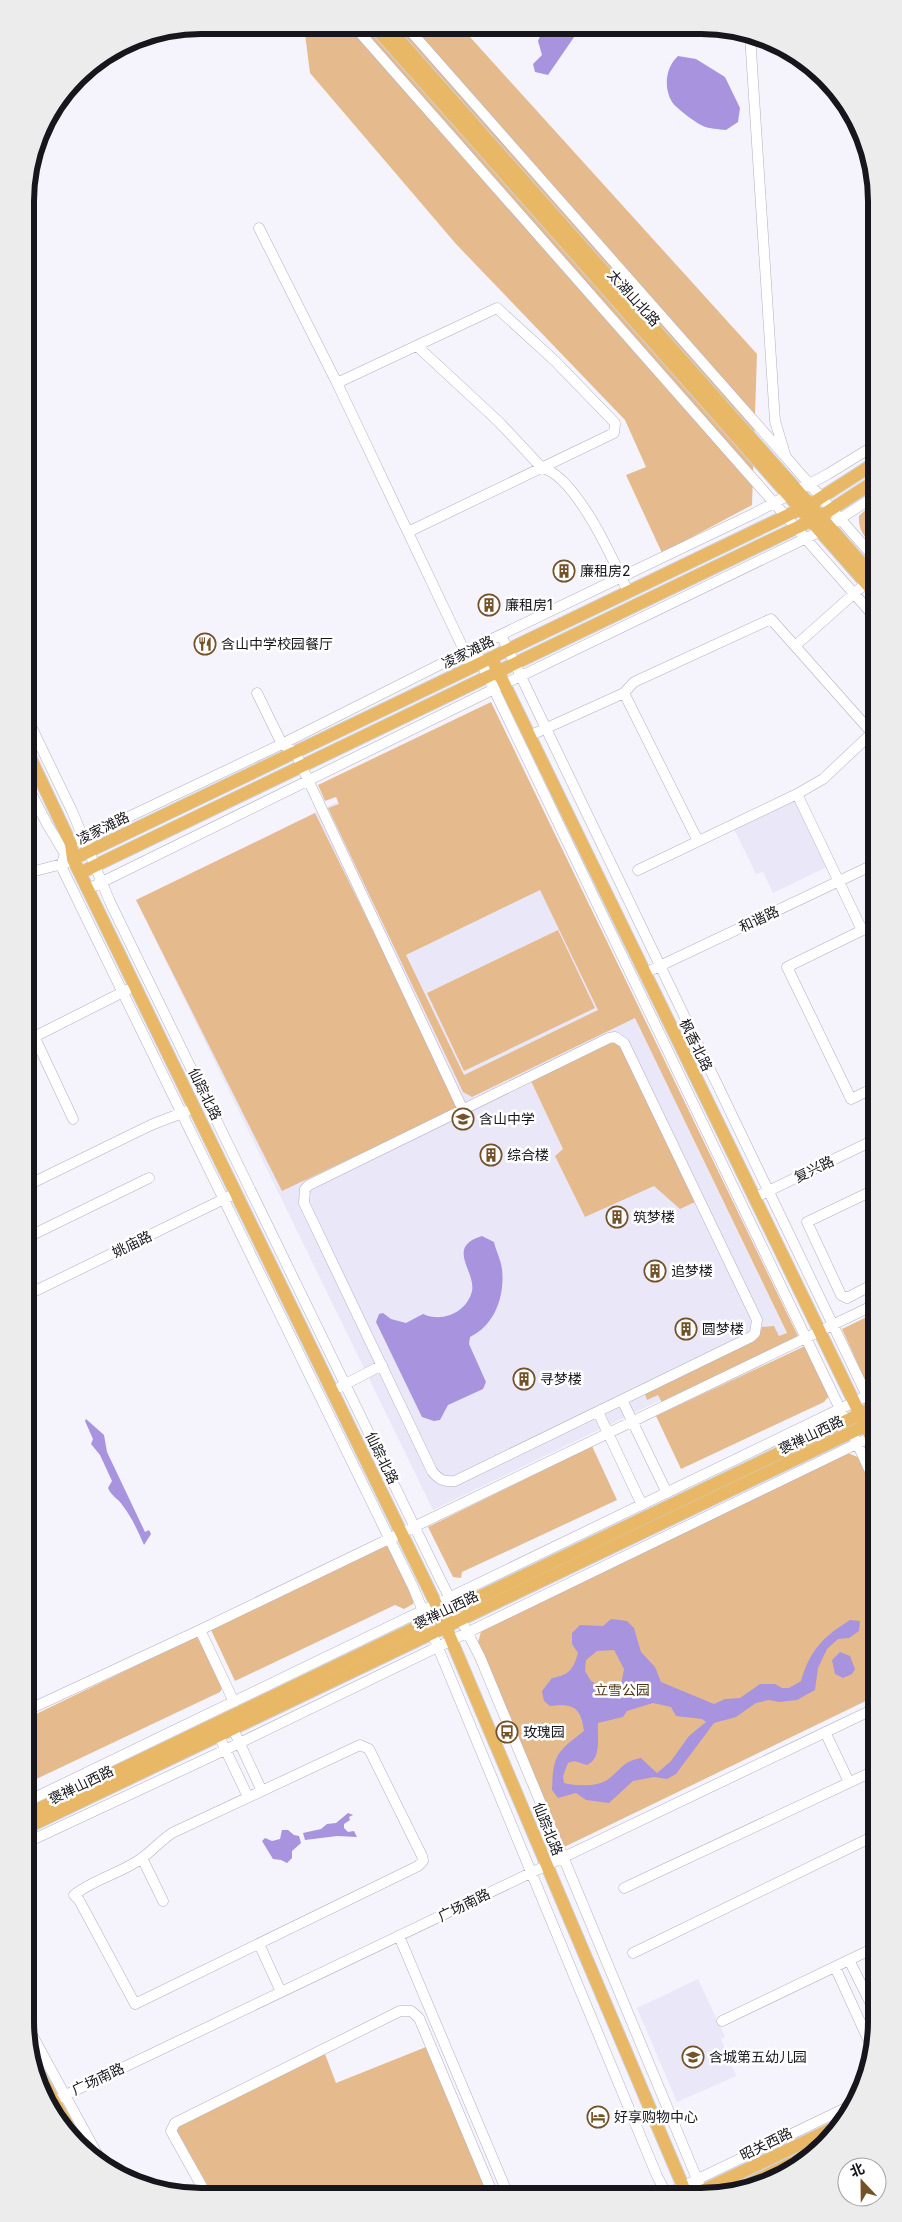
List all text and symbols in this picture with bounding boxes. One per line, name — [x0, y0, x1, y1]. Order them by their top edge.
street label: 太湖山北路 — [605, 266, 664, 329]
building icon: 廉租房2 — [552, 559, 576, 583]
place label: 廉租房2 — [580, 562, 631, 579]
building icon: 廉租房1 — [477, 593, 501, 617]
place label: 廉租房1 — [505, 596, 553, 613]
restaurant icon: 含山中学校园餐厅 — [193, 632, 217, 656]
street label: 凌家滩路 — [439, 632, 497, 671]
place label: 含山中学校园餐厅 — [221, 635, 333, 652]
street label: 凌家滩路 — [74, 808, 132, 847]
street label: 和谐路 — [736, 902, 781, 935]
street label: 枫香北路 — [677, 1016, 716, 1074]
street label: 仙踪北路 — [186, 1065, 225, 1123]
school or university icon: 含山中学 — [451, 1107, 475, 1131]
place label: 含山中学 — [479, 1110, 535, 1127]
building icon: 综合楼 — [479, 1143, 503, 1167]
place label: 综合楼 — [507, 1146, 549, 1163]
street label: 复兴路 — [791, 1152, 836, 1185]
building icon: 筑梦楼 — [605, 1205, 629, 1229]
place label: 筑梦楼 — [633, 1208, 675, 1225]
street label: 姚庙路 — [109, 1227, 154, 1260]
building icon: 追梦楼 — [643, 1259, 667, 1283]
place label: 追梦楼 — [671, 1262, 713, 1279]
building icon: 圆梦楼 — [674, 1317, 698, 1341]
place label: 圆梦楼 — [702, 1320, 744, 1337]
building icon: 寻梦楼 — [512, 1367, 536, 1391]
place label: 寻梦楼 — [540, 1370, 582, 1387]
street label: 褒禅山西路 — [776, 1412, 846, 1458]
street label: 仙踪北路 — [363, 1429, 402, 1487]
street label: 褒禅山西路 — [411, 1587, 481, 1633]
park label: 立雪公园 — [594, 1681, 650, 1698]
bus stop icon: 玫瑰园 — [495, 1720, 519, 1744]
place label: 玫瑰园 — [523, 1723, 565, 1740]
street label: 褒禅山西路 — [46, 1762, 116, 1808]
street label: 仙踪北路 — [530, 1800, 567, 1858]
street label: 广场南路 — [435, 1885, 493, 1924]
school or university icon: 含城第五幼儿园 — [681, 2045, 705, 2069]
place label: 含城第五幼儿园 — [709, 2048, 807, 2065]
street label: 广场南路 — [69, 2059, 127, 2098]
hotel icon: 好享购物中心 — [586, 2105, 610, 2129]
place label: 好享购物中心 — [614, 2108, 698, 2125]
street label: 昭关西路 — [737, 2124, 795, 2163]
north arrow — [837, 2157, 887, 2207]
text: 北 — [847, 2159, 867, 2180]

